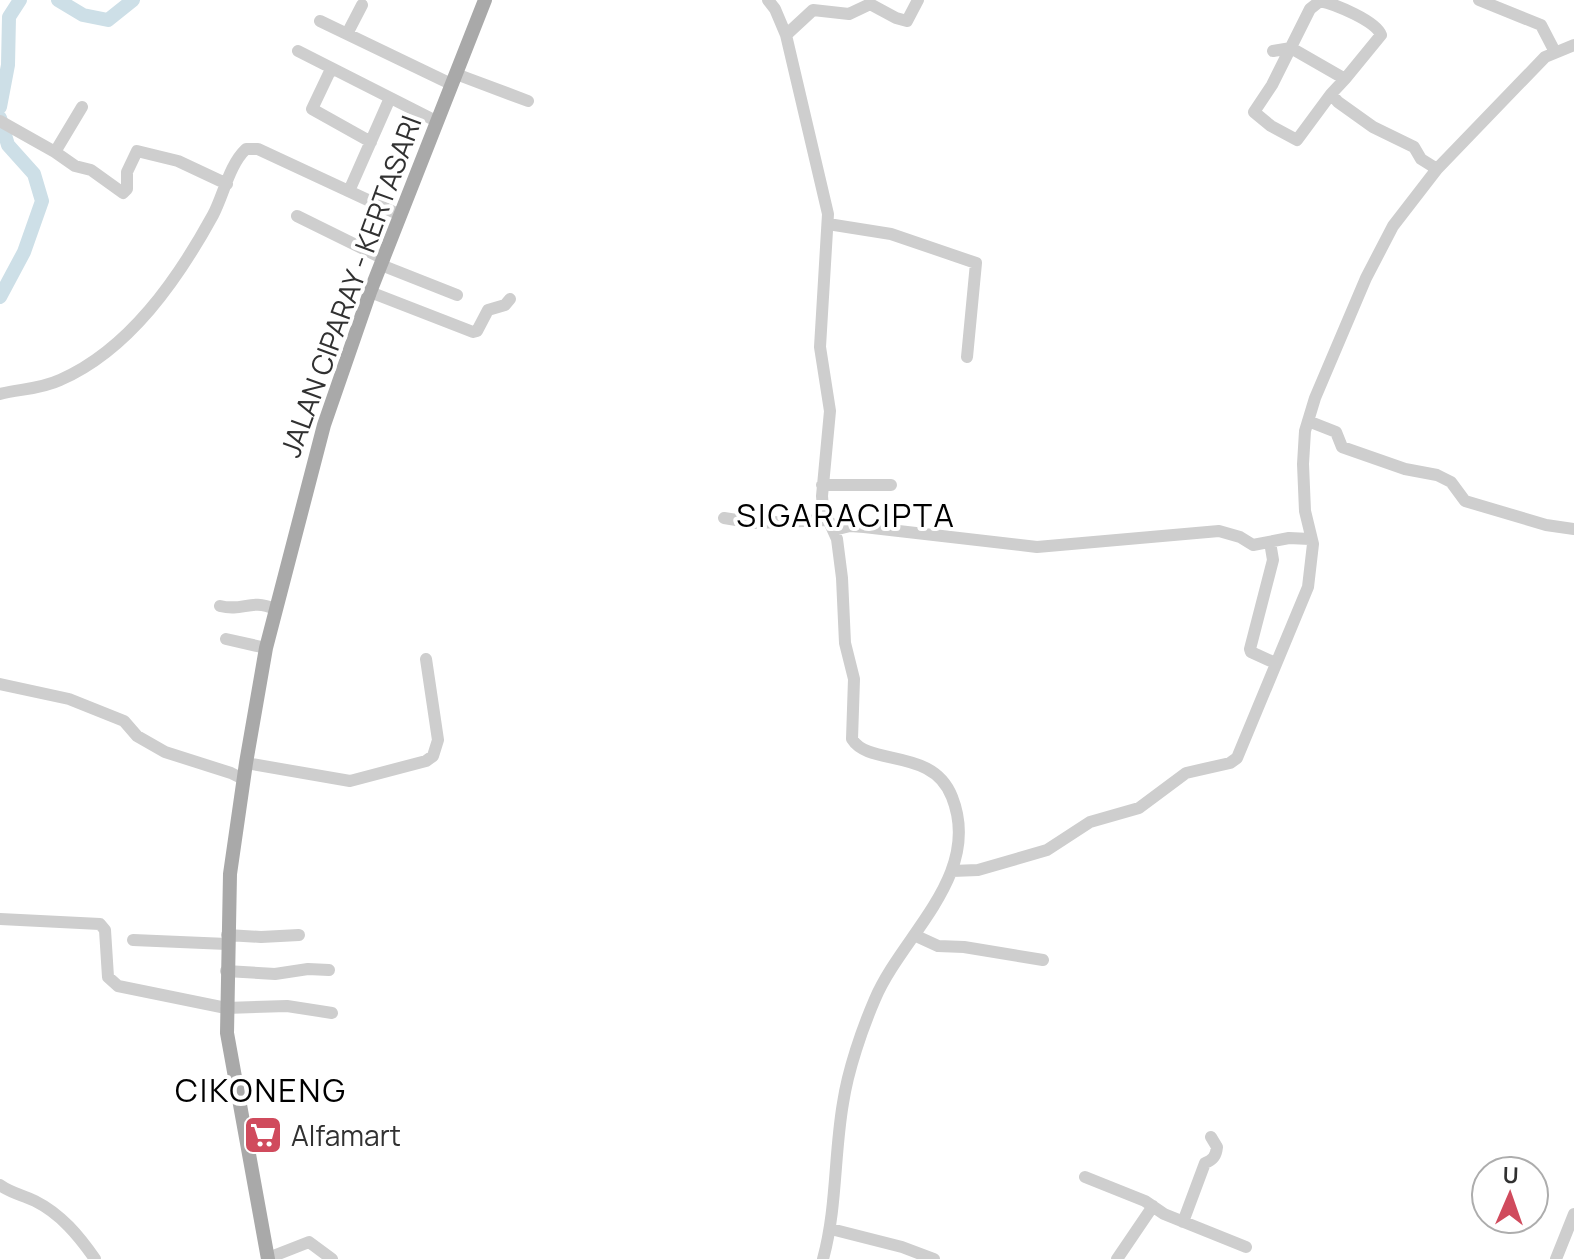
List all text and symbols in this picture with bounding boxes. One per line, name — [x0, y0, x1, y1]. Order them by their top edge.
street label: JALAN CIPARAY - KERTASARI — [270, 110, 430, 462]
district label: SIGARACIPTA — [736, 493, 956, 537]
district label: CIKONENG — [175, 1068, 347, 1112]
supermarket icon: Alfamart — [242, 1114, 284, 1156]
place label: Alfamart — [291, 1116, 401, 1154]
north arrow — [1470, 1155, 1550, 1235]
text: U — [1502, 1160, 1519, 1190]

